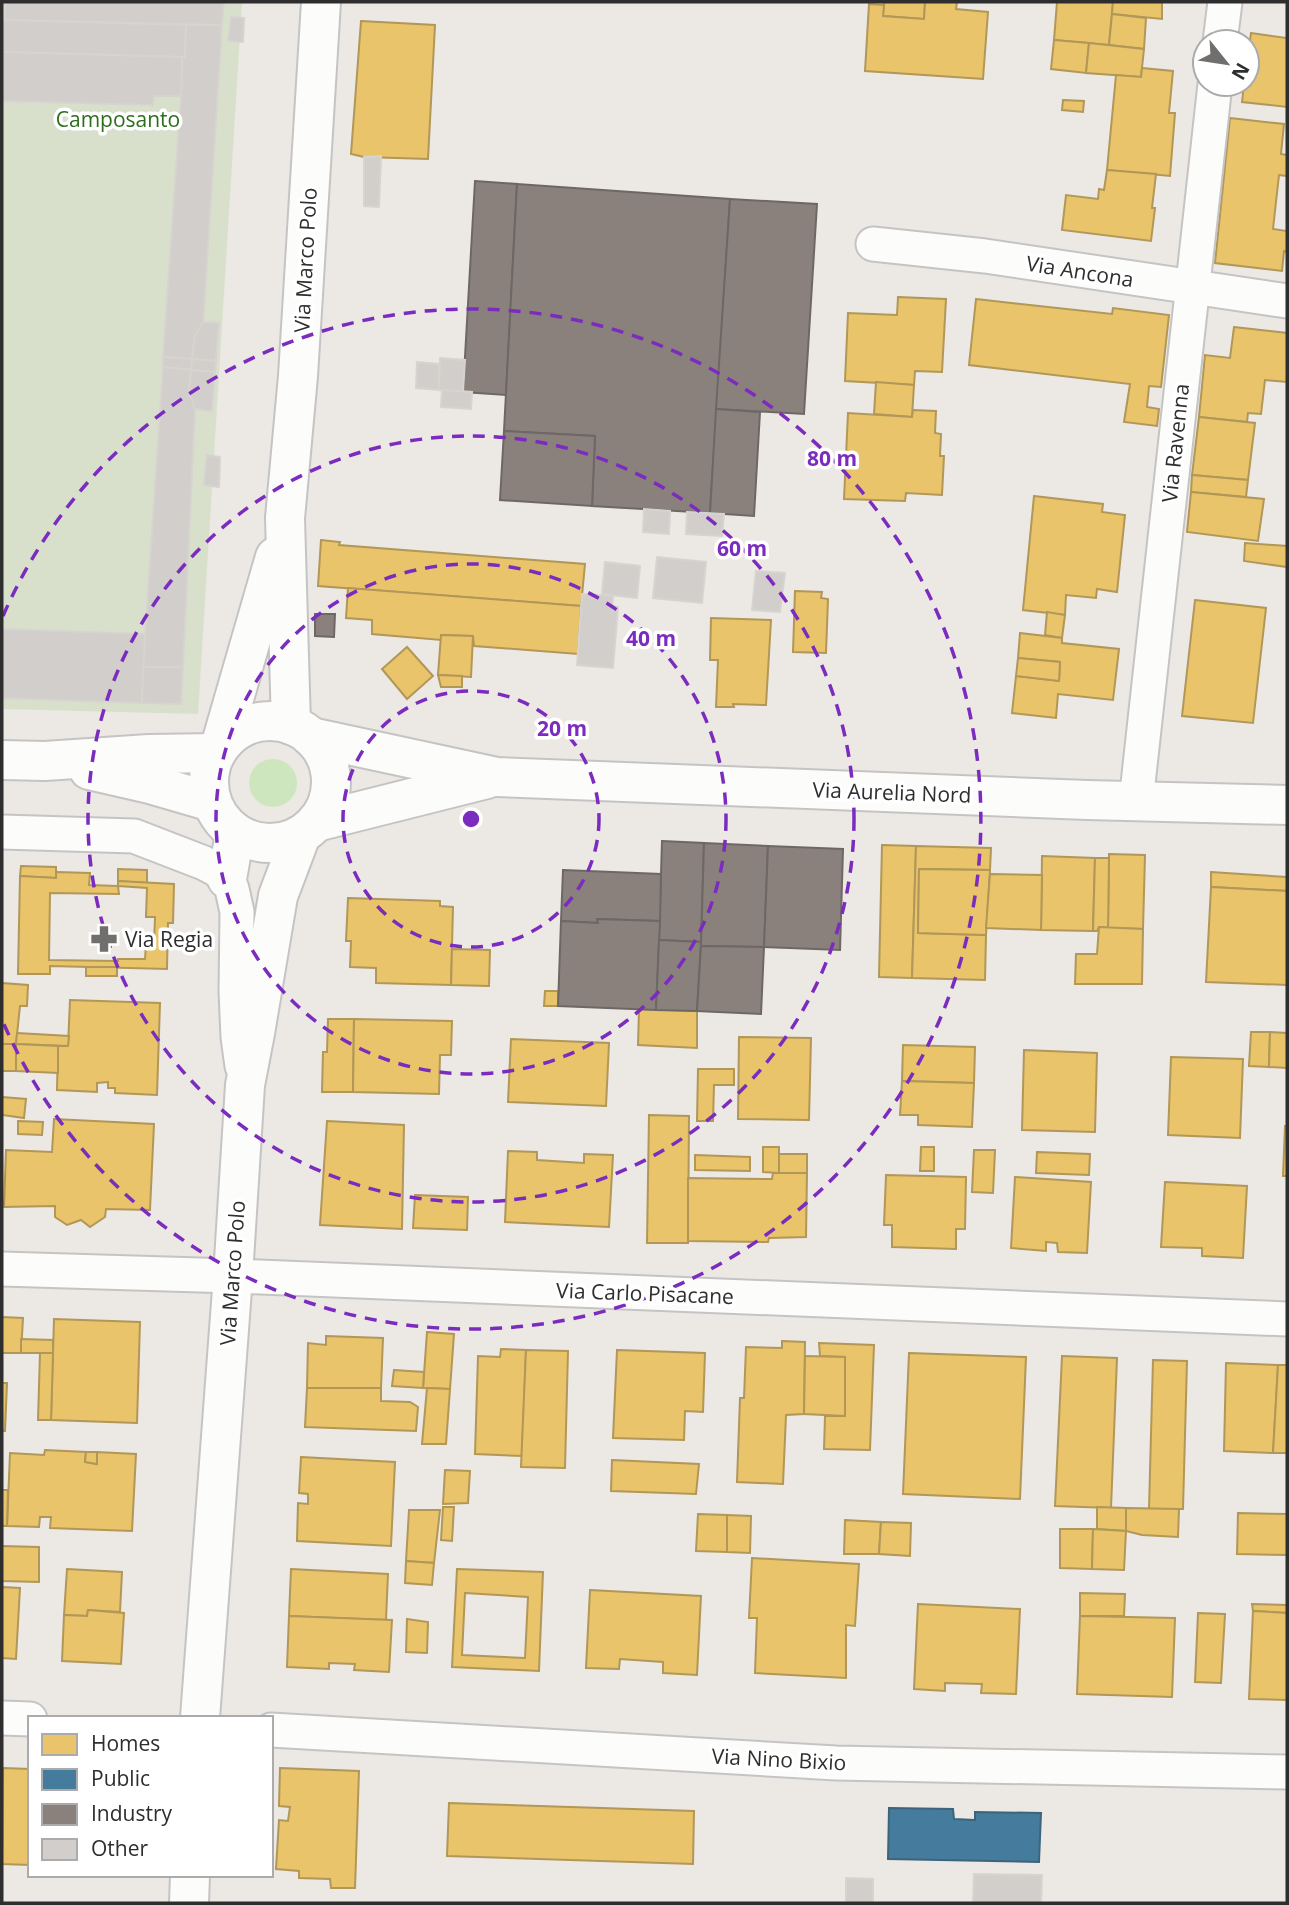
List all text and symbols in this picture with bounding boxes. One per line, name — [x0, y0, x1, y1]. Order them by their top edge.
north arrow — [1191, 28, 1261, 98]
text: N — [1226, 58, 1256, 85]
park label: Camposanto — [56, 105, 180, 133]
street label: Via Marco Polo — [287, 187, 323, 333]
street label: Via Ancona — [1024, 249, 1136, 293]
street label: Via Ravenna — [1155, 382, 1195, 504]
text: 80 m — [807, 444, 857, 472]
text: 60 m — [717, 534, 767, 562]
text: 40 m — [626, 624, 676, 652]
text: 20 m — [537, 714, 587, 742]
street label: Via Aurelia Nord — [812, 775, 972, 809]
centre of rings — [459, 807, 483, 831]
pharmacy icon: Via Regia — [89, 924, 119, 954]
place label: Via Regia — [125, 925, 213, 953]
street label: Via Marco Polo — [213, 1199, 251, 1347]
street label: Via Carlo Pisacane — [556, 1276, 734, 1310]
legend — [28, 1716, 273, 1877]
text: Homes — [91, 1729, 160, 1757]
street label: Via Nino Bixio — [711, 1741, 847, 1777]
text: Public — [91, 1764, 150, 1792]
text: Industry — [91, 1799, 173, 1827]
text: Other — [91, 1834, 148, 1862]

